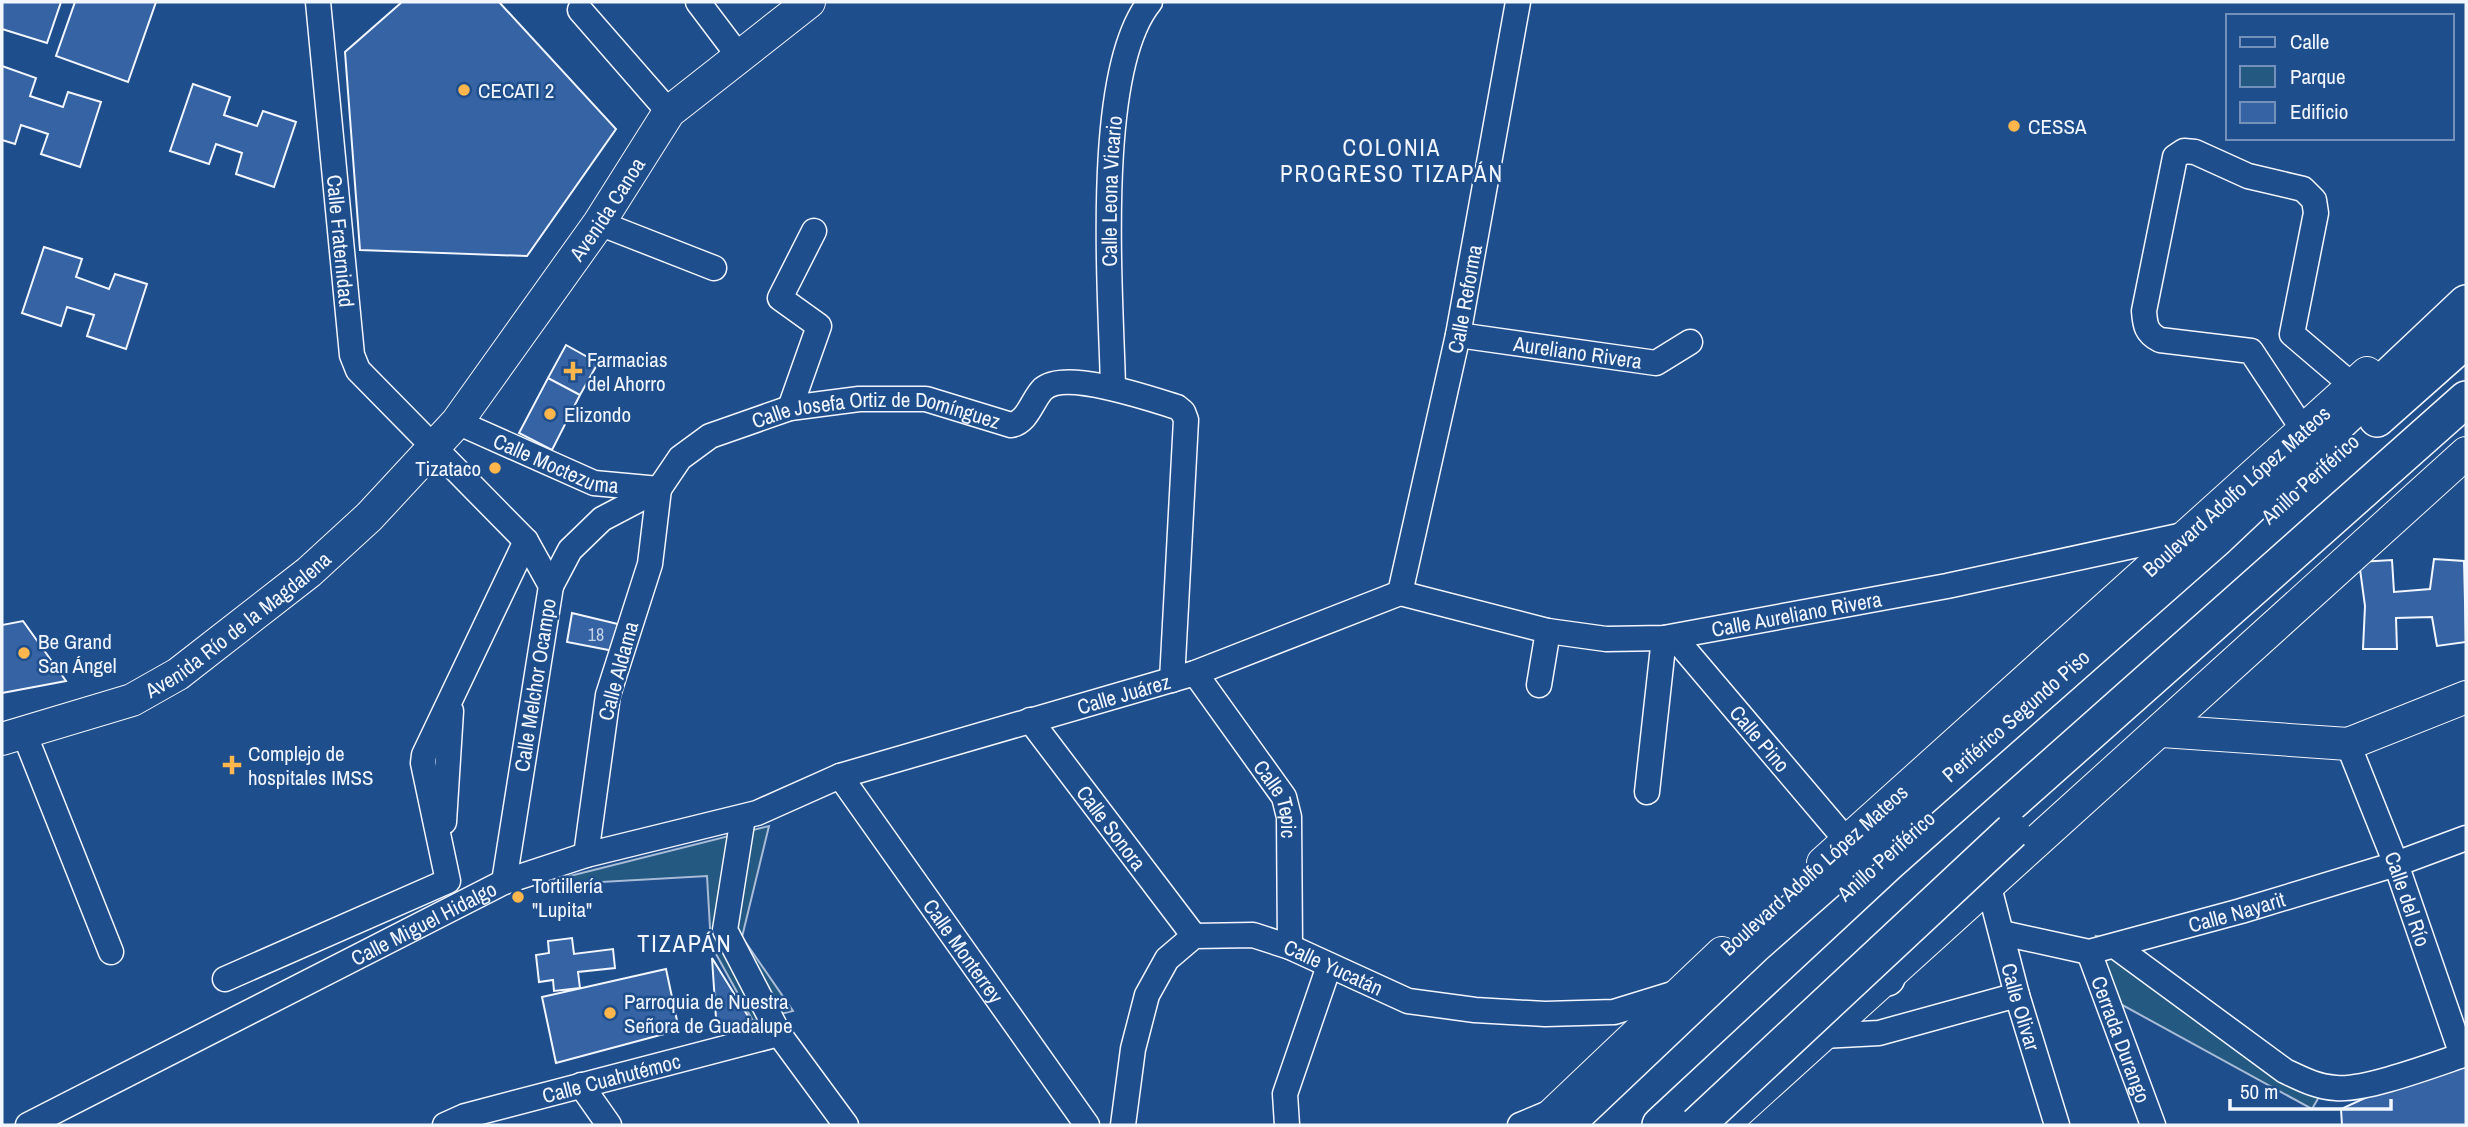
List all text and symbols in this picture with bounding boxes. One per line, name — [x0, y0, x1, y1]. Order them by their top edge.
legend — [2226, 14, 2454, 140]
text: Calle — [2290, 27, 2329, 56]
text: Parque — [2290, 62, 2346, 91]
place label: CECATI 2 — [478, 76, 554, 105]
marker: CECATI 2 — [456, 82, 472, 98]
text: Edificio — [2290, 97, 2348, 126]
place label: CESSA — [2028, 112, 2087, 141]
street label: Calle Leona Vicario — [1094, 114, 1129, 267]
marker: CESSA — [2006, 118, 2022, 134]
district label: COLONIA PROGRESO TIZAPÁN — [1280, 132, 1504, 189]
street label: Avenida Canoa — [562, 151, 652, 267]
street label: Calle Fraternidad — [320, 173, 362, 309]
street label: Calle Reforma — [1440, 242, 1489, 356]
street label: Aureliano Rivera — [1511, 328, 1644, 375]
place label: Farmacias del Ahorro — [587, 345, 668, 398]
marker: Farmacias del Ahorro — [565, 363, 581, 379]
street label: Calle Josefa Ortiz de Domínguez — [747, 384, 1004, 436]
street label: Boulevard Adolfo López Mateos — [2136, 399, 2336, 583]
place label: Elizondo — [564, 400, 631, 429]
marker: Elizondo — [542, 406, 558, 422]
street label: Calle Moctezuma — [489, 426, 620, 500]
street label: Anillo Periférico — [2254, 427, 2365, 531]
place label: Tizataco — [415, 454, 481, 483]
marker: Tizataco — [487, 460, 503, 476]
street label: Avenida Río de la Magdalena — [139, 544, 337, 705]
street label: Calle Aureliano Rivera — [1709, 584, 1884, 644]
street label: Calle Melchor Ocampo — [507, 596, 563, 774]
street label: Calle Aldama — [591, 618, 645, 724]
house number: 18 — [588, 622, 604, 647]
place label: Be Grand San Ángel — [38, 627, 117, 680]
street label: Periférico Segundo Piso — [1936, 642, 2096, 788]
marker: Be Grand San Ángel — [16, 645, 32, 661]
street label: Calle Juárez — [1074, 666, 1174, 721]
street label: Calle Pino — [1723, 699, 1797, 778]
place label: Complejo de hospitales IMSS — [248, 739, 373, 792]
street label: Calle Tepic — [1247, 754, 1304, 838]
marker: Complejo de hospitales IMSS — [222, 755, 242, 775]
street label: Boulevard Adolfo López Mateos — [1714, 778, 1914, 962]
street label: Calle Sonora — [1070, 779, 1154, 876]
street label: Anillo Periférico — [1830, 804, 1941, 908]
street label: Calle del Río — [2378, 847, 2438, 950]
place label: Tortillería "Lupita" — [532, 871, 603, 924]
street label: Calle Miguel Hidalgo — [346, 874, 501, 972]
street label: Calle Nayarit — [2185, 884, 2289, 939]
marker: Tortillería "Lupita" — [510, 889, 526, 905]
street label: Calle Monterrey — [917, 893, 1011, 1009]
district label: TIZAPÁN — [637, 927, 733, 959]
street label: Calle Yucatán — [1279, 932, 1388, 1002]
street label: Calle Olivar — [1995, 960, 2048, 1054]
street label: Cerrada Durango — [2085, 972, 2158, 1107]
place label: Parroquia de Nuestra Señora de Guadalupe — [624, 987, 793, 1040]
marker: Parroquia de Nuestra Señora de Guadalupe — [602, 1005, 618, 1021]
street label: Calle Cuahutémoc — [539, 1046, 683, 1110]
scale bar — [2230, 1068, 2391, 1112]
text: 50 m — [2240, 1077, 2278, 1106]

